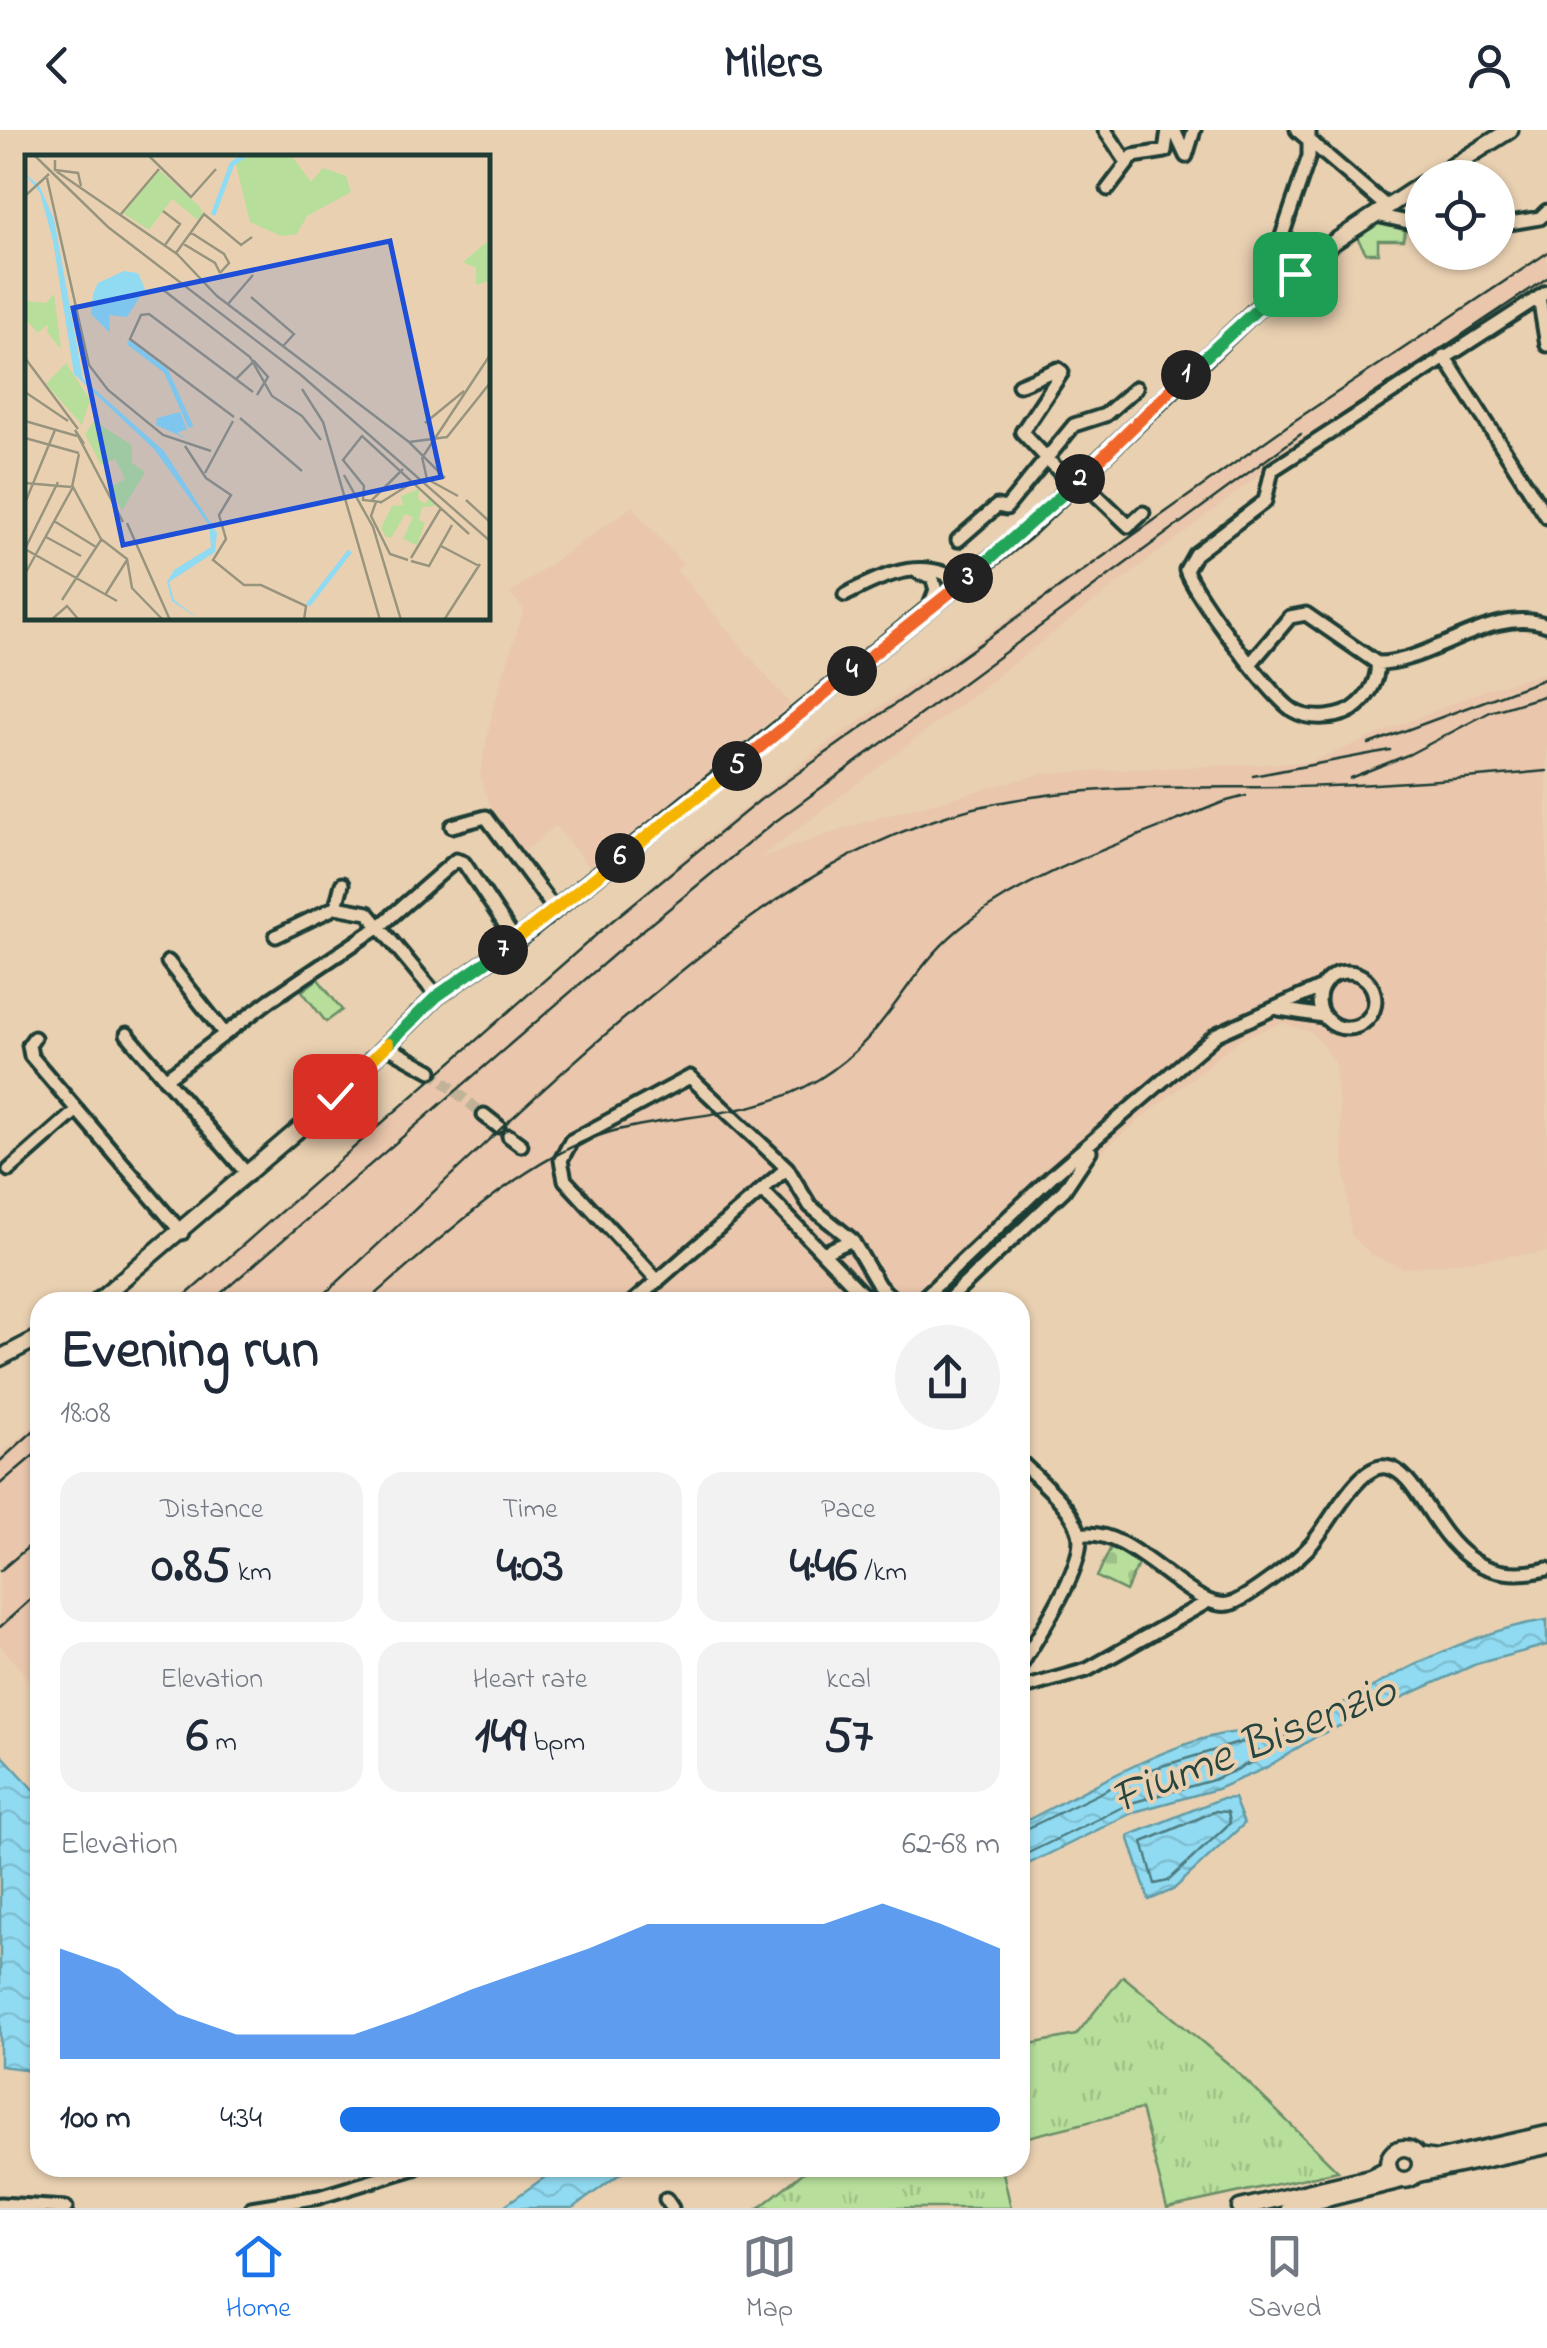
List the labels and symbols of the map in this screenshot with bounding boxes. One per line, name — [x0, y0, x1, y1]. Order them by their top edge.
inset map — [25, 155, 490, 620]
pin — [1253, 232, 1338, 317]
pin: 1 — [1161, 350, 1211, 400]
pin: 2 — [1055, 454, 1105, 504]
pin: 3 — [943, 553, 993, 603]
pin: 4 — [827, 646, 877, 696]
pin: 5 — [712, 741, 762, 791]
pin: 6 — [595, 833, 645, 883]
pin: 7 — [478, 925, 528, 975]
pin — [293, 1054, 378, 1139]
water label: Fiume Bisenzio — [1101, 1656, 1409, 1835]

